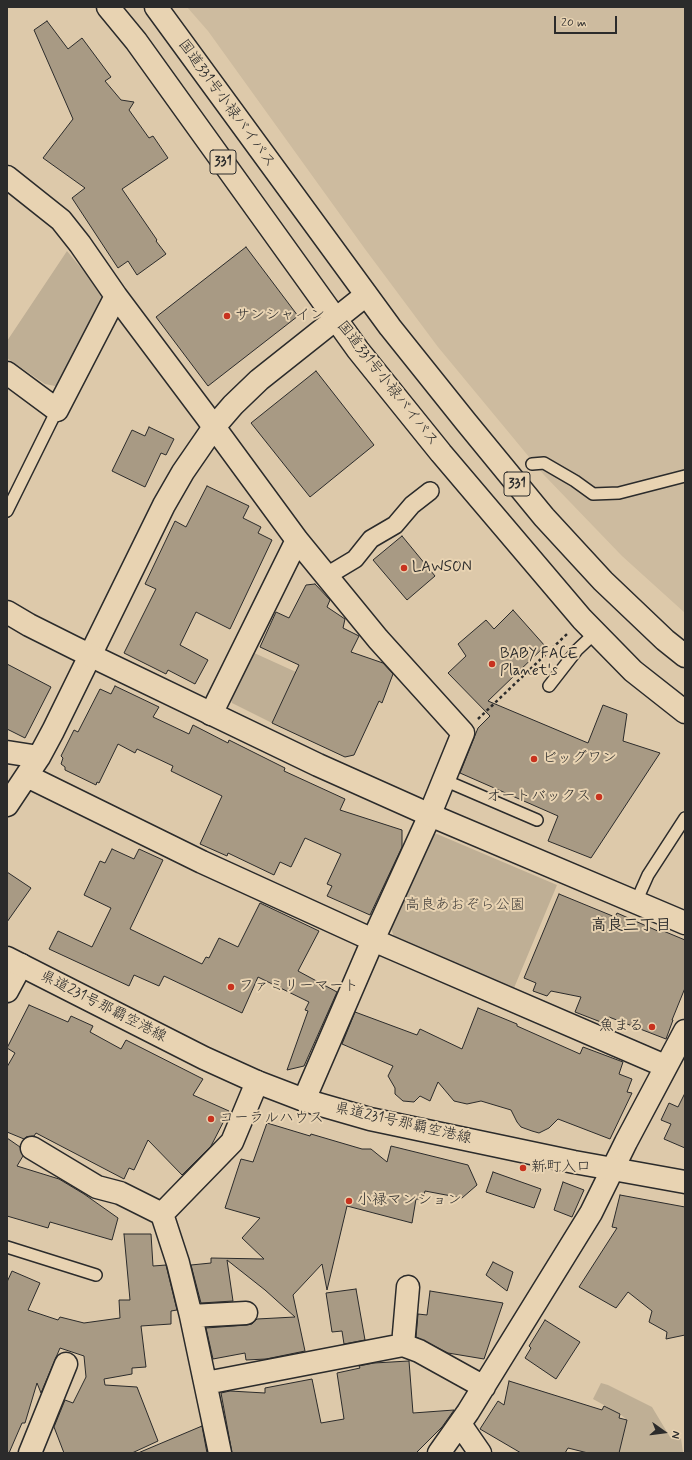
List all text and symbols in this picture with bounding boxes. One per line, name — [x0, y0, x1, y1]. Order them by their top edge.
scale bar — [556, 8, 619, 34]
text: 20 m — [561, 15, 587, 31]
street label: 国道331号小禄バイパス — [173, 36, 279, 172]
road number: 331 — [210, 150, 236, 174]
place label: サンシャイン — [235, 307, 325, 325]
marker: サンシャイン — [222, 311, 232, 321]
street label: 国道331号小禄バイパス — [333, 318, 441, 450]
road number: 331 — [504, 472, 530, 496]
place label: LAWSON — [412, 559, 472, 577]
marker: LAWSON — [399, 563, 409, 573]
place label: BABY FACE Planet's — [500, 646, 578, 681]
marker: BABY FACE Planet's — [487, 659, 497, 669]
place label: ビッグワン — [542, 750, 617, 768]
marker: ビッグワン — [529, 754, 539, 764]
place label: オートバックス — [486, 788, 591, 806]
marker: オートバックス — [594, 792, 604, 802]
park label: 高良あおぞら公園 — [405, 897, 525, 915]
district label: 高良三丁目 — [591, 917, 671, 937]
street label: 県道231号那覇空港線 — [37, 967, 169, 1047]
place label: ファミリーマート — [239, 978, 359, 996]
marker: ファミリーマート — [226, 982, 236, 992]
place label: 魚まる — [599, 1018, 644, 1036]
marker: 魚まる — [647, 1022, 657, 1032]
street label: 県道231号那覇空港線 — [333, 1100, 473, 1148]
place label: コーラルハウス — [219, 1110, 324, 1128]
marker: コーラルハウス — [206, 1114, 216, 1124]
place label: 新町入口 — [531, 1159, 591, 1177]
marker: 新町入口 — [518, 1163, 528, 1173]
place label: 小禄マンション — [357, 1192, 462, 1210]
marker: 小禄マンション — [344, 1196, 354, 1206]
north arrow — [644, 1412, 684, 1452]
text: N — [668, 1430, 683, 1440]

